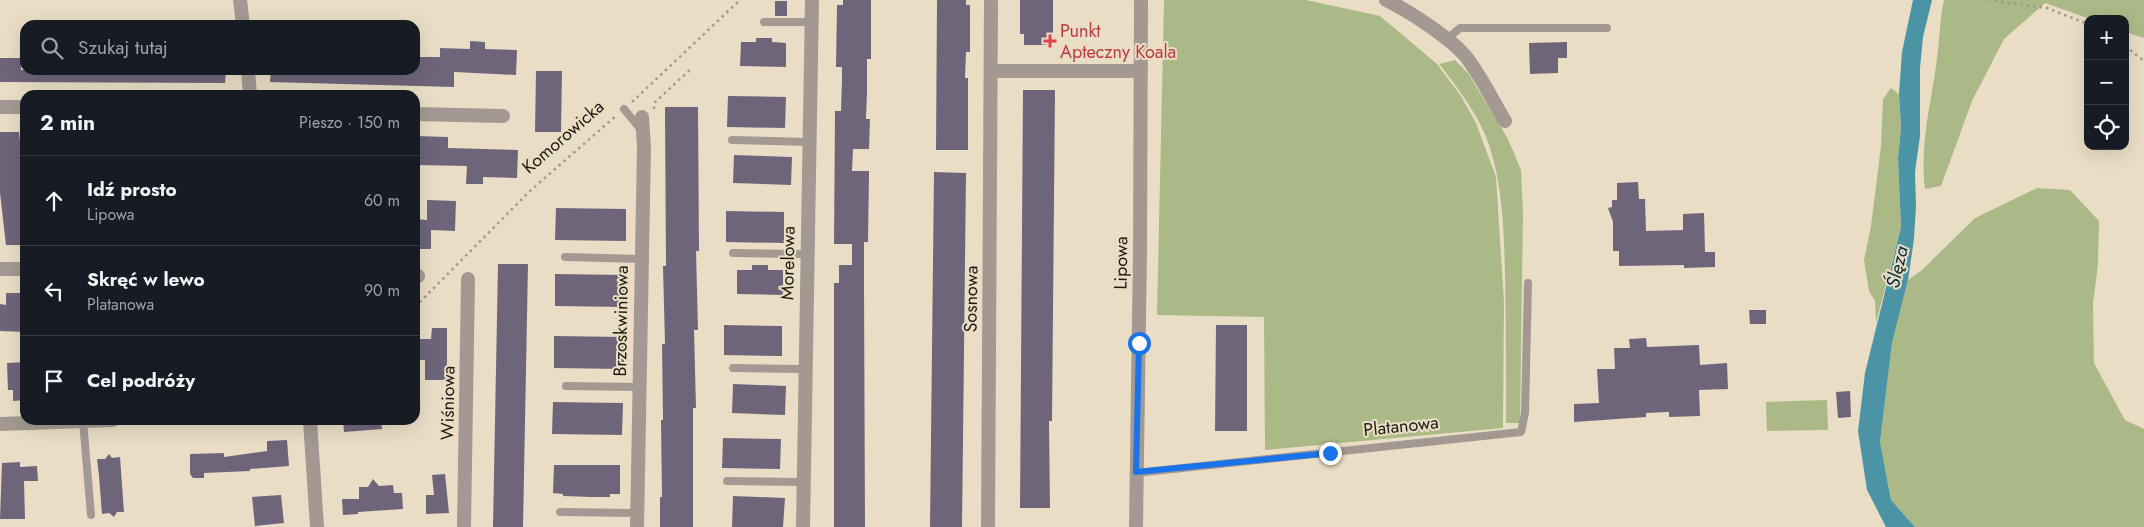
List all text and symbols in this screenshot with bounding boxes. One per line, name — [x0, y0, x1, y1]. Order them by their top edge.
map controls — [2084, 15, 2129, 150]
button: + — [2084, 15, 2129, 60]
place label: Punkt Apteczny Koala — [1060, 18, 1176, 65]
search box — [20, 20, 420, 75]
icon: search — [38, 34, 66, 62]
text: Szukaj tutaj — [78, 34, 168, 61]
marker: Punkt Apteczny Koala — [1044, 35, 1056, 47]
button: − — [2084, 60, 2129, 105]
street label: Komorowicka — [516, 94, 610, 180]
button: locate — [2084, 105, 2129, 150]
text: 2 min — [40, 108, 95, 138]
text: Pieszo · 150 m — [299, 111, 400, 134]
text: Idź prosto — [87, 176, 177, 203]
icon: ahead — [40, 187, 68, 215]
text: 60 m — [364, 189, 400, 212]
text: Lipowa — [87, 203, 135, 226]
street label: Morelowa — [774, 226, 802, 300]
street label: Lipowa — [1108, 236, 1134, 290]
water label: Ślęza — [1879, 243, 1915, 291]
street label: Brzoskwiniowa — [607, 265, 635, 377]
street label: Sosnowa — [957, 265, 985, 333]
text: Skręć w lewo — [87, 266, 205, 293]
icon: left — [40, 277, 68, 305]
text: 90 m — [364, 279, 400, 302]
text: Platanowa — [87, 293, 154, 316]
route start — [1128, 332, 1151, 355]
street label: Wiśniowa — [434, 366, 462, 440]
icon: arrive — [40, 367, 68, 395]
text: Cel podróży — [87, 367, 195, 394]
street label: Platanowa — [1362, 409, 1440, 443]
route end — [1319, 442, 1342, 465]

